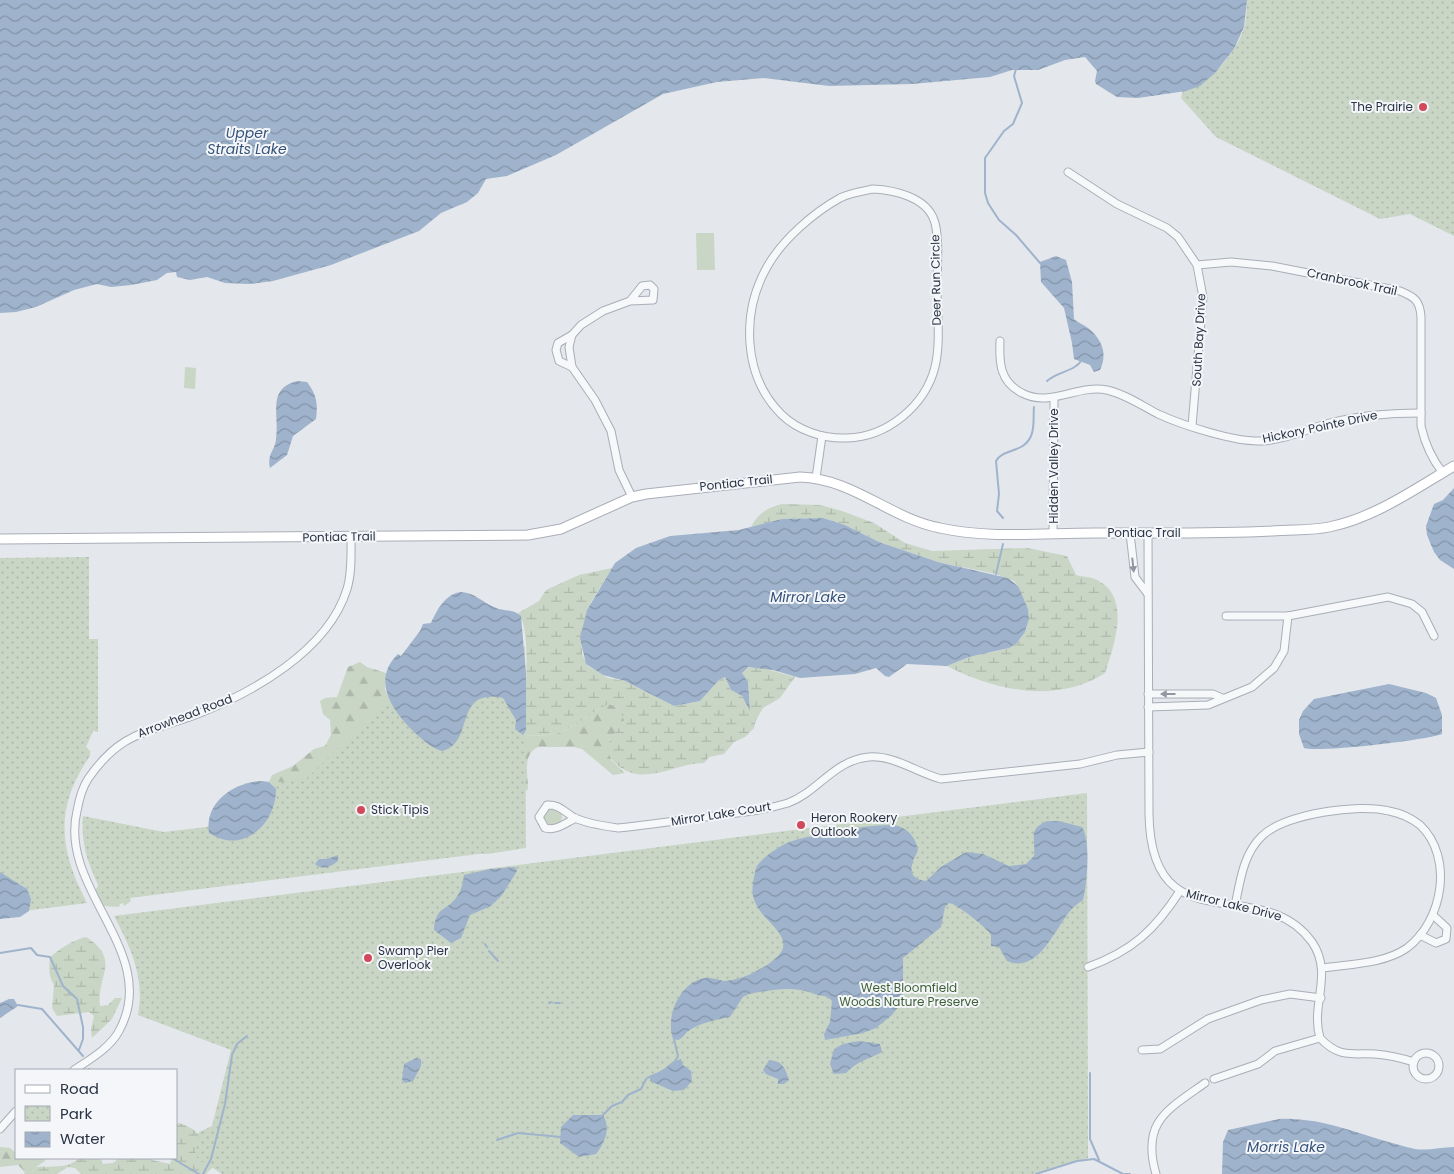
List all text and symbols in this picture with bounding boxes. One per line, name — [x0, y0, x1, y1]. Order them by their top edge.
place label: The Prairie — [1351, 98, 1413, 115]
marker: The Prairie — [1417, 101, 1429, 113]
water label: Upper Straits Lake — [207, 123, 287, 159]
street label: Deer Run Circle — [926, 234, 945, 326]
street label: Cranbrook Trail — [1305, 264, 1399, 299]
street label: South Bay Drive — [1188, 293, 1209, 387]
street label: Hickory Pointe Drive — [1261, 406, 1379, 447]
street label: Hidden Valley Drive — [1045, 408, 1062, 524]
street label: Pontiac Trail — [699, 470, 773, 495]
street label: Pontiac Trail — [1107, 524, 1181, 541]
street label: Pontiac Trail — [302, 527, 376, 546]
one-way arrow — [1129, 557, 1137, 573]
water label: Mirror Lake — [770, 587, 846, 607]
street label: Arrowhead Road — [135, 690, 235, 741]
one-way arrow — [1160, 690, 1176, 698]
street label: Mirror Lake Court — [670, 797, 772, 830]
place label: Stick Tipis — [371, 801, 429, 818]
marker: Stick Tipis — [355, 804, 367, 816]
place label: Heron Rookery Outlook — [811, 809, 898, 840]
marker: Heron Rookery Outlook — [795, 819, 807, 831]
street label: Mirror Lake Drive — [1185, 884, 1284, 925]
place label: Swamp Pier Overlook — [378, 942, 449, 973]
marker: Swamp Pier Overlook — [362, 952, 374, 964]
park label: West Bloomfield Woods Nature Preserve — [839, 979, 979, 1010]
legend — [15, 1069, 178, 1159]
text: Road — [60, 1078, 99, 1099]
text: Park — [60, 1103, 92, 1124]
text: Water — [60, 1128, 106, 1149]
water label: Morris Lake — [1247, 1137, 1325, 1157]

